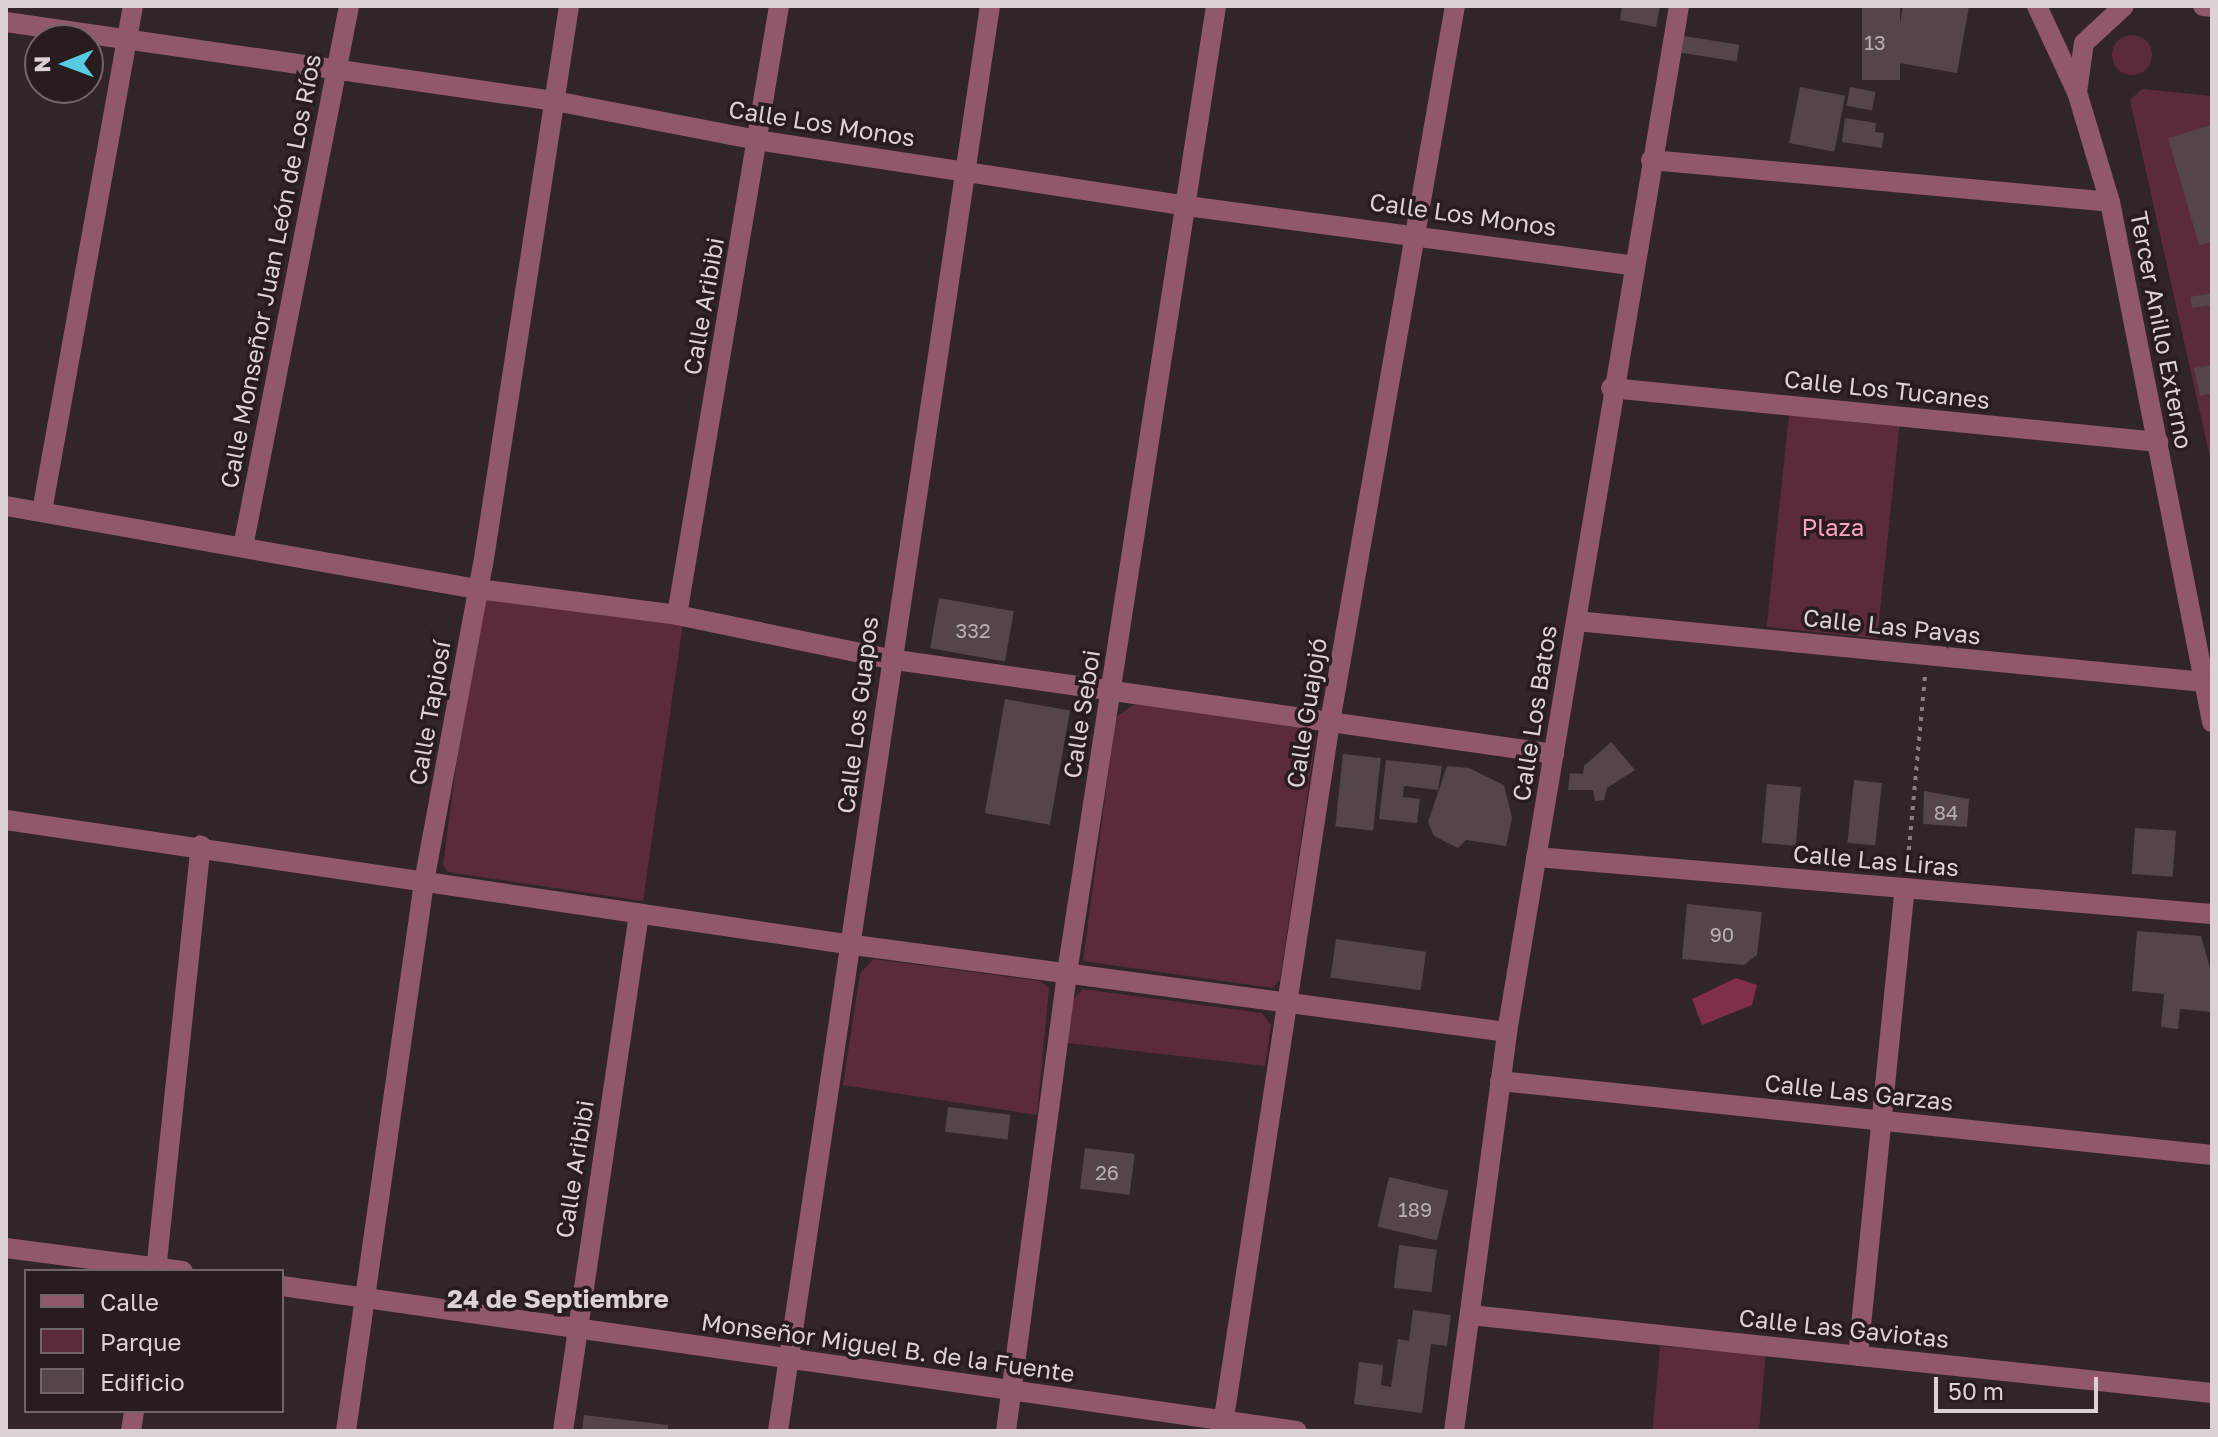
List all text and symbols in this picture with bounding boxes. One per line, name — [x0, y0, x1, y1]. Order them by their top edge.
north arrow — [24, 24, 104, 104]
house number: 13 — [1864, 30, 1886, 54]
street label: Calle Monseñor Juan León de Los Ríos — [214, 51, 326, 491]
text: N — [28, 56, 55, 73]
street label: Calle Los Monos — [727, 94, 917, 152]
street label: Calle Los Monos — [1368, 187, 1558, 241]
street label: Tercer Anillo Externo — [2125, 209, 2199, 451]
street label: Calle Aribibi — [677, 235, 729, 377]
street label: Calle Los Tucanes — [1783, 364, 1991, 414]
park label: Plaza — [1802, 513, 1864, 541]
street label: Calle Las Pavas — [1802, 602, 1982, 650]
street label: Calle Los Guapos — [831, 615, 883, 815]
house number: 332 — [956, 618, 990, 642]
street label: Calle Los Batos — [1506, 623, 1562, 803]
street label: Calle Guajojó — [1280, 636, 1332, 790]
street label: Calle Tapiosí — [402, 639, 456, 787]
street label: Calle Seboi — [1057, 648, 1105, 780]
house number: 84 — [1934, 800, 1958, 824]
street label: Calle Las Liras — [1792, 838, 1960, 882]
house number: 90 — [1710, 922, 1734, 946]
street label: Calle Las Garzas — [1763, 1068, 1955, 1116]
street label: Calle Aribibi — [549, 1098, 599, 1240]
house number: 26 — [1095, 1160, 1119, 1184]
house number: 189 — [1398, 1197, 1432, 1221]
legend — [24, 1269, 284, 1413]
district label: 24 de Septiembre — [447, 1283, 669, 1315]
text: Calle — [100, 1287, 159, 1316]
street label: Calle Las Gaviotas — [1737, 1303, 1951, 1353]
street label: Monseñor Miguel B. de la Fuente — [700, 1307, 1076, 1387]
text: Parque — [100, 1327, 181, 1356]
scale bar — [1938, 1361, 2102, 1411]
text: Edificio — [100, 1367, 185, 1396]
text: 50 m — [1948, 1376, 2004, 1405]

